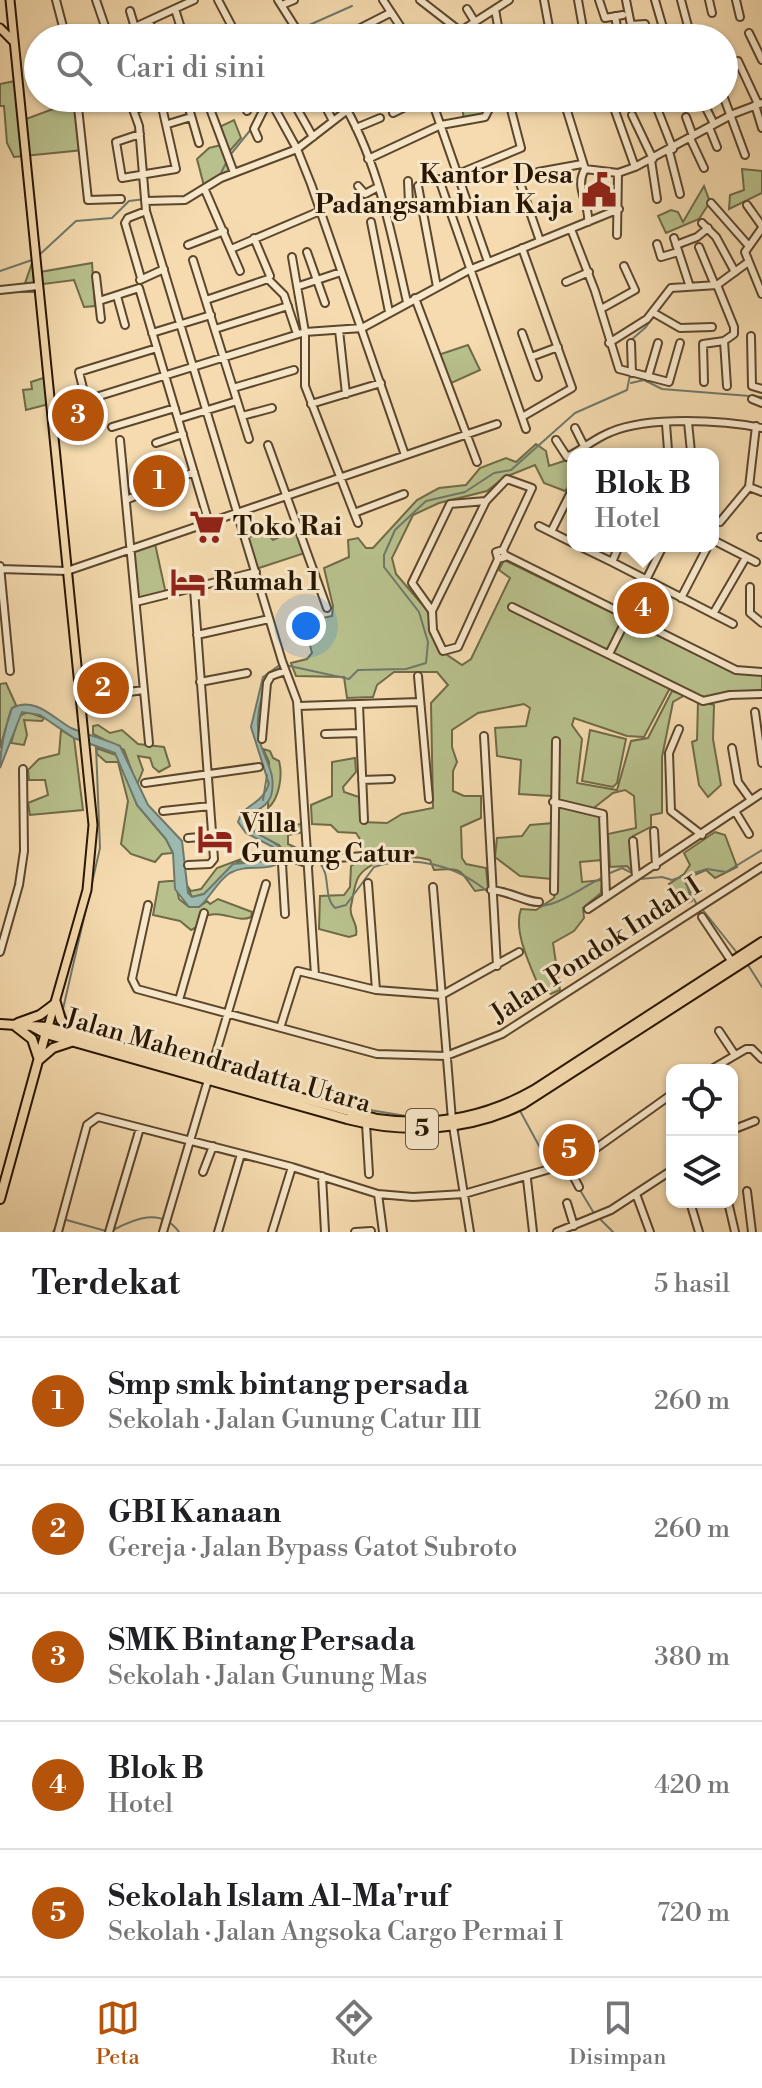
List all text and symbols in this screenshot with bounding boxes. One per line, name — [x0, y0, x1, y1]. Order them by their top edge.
search box — [24, 24, 738, 112]
icon: search — [52, 46, 96, 90]
text: Cari di sini — [116, 49, 265, 87]
place label: Kantor Desa Padangsambian Kaja — [315, 159, 574, 221]
public building icon: Kantor Desa Padangsambian Kaja — [580, 171, 618, 209]
pin: 3 — [52, 385, 104, 445]
popup — [567, 448, 719, 552]
pin: 1 — [133, 451, 185, 511]
text: Blok B — [595, 465, 691, 503]
text: Hotel — [595, 503, 660, 535]
supermarket icon: Toko Rai — [188, 508, 226, 546]
place label: Toko Rai — [233, 511, 342, 543]
hotel icon: Rumah 1 — [169, 563, 207, 601]
place label: Rumah 1 — [214, 566, 320, 598]
pin: 4 — [617, 578, 669, 638]
your location — [286, 606, 326, 646]
pin: 2 — [77, 658, 129, 718]
place label: Villa Gunung Catur — [240, 808, 415, 870]
hotel icon: Villa Gunung Catur — [196, 820, 234, 858]
street label: Jalan Pondok Indah I — [484, 870, 707, 1030]
street label: Jalan Mahendradatta Utara — [61, 1002, 375, 1120]
map controls — [666, 1064, 738, 1208]
button: locate — [666, 1064, 738, 1136]
road number: 5 — [406, 1109, 438, 1149]
pin: 5 — [543, 1120, 595, 1180]
button: layers — [666, 1136, 738, 1208]
text: Terdekat — [32, 1263, 180, 1305]
text: 5 hasil — [654, 1268, 730, 1300]
text: Smp smk bintang persada — [108, 1366, 469, 1404]
text: 1 — [52, 1385, 64, 1417]
text: 260 m — [654, 1385, 730, 1417]
text: Sekolah · Jalan Gunung Catur III — [108, 1404, 481, 1436]
text: GBI Kanaan — [108, 1494, 281, 1532]
text: 2 — [50, 1513, 66, 1545]
text: 260 m — [654, 1513, 730, 1545]
text: Gereja · Jalan Bypass Gatot Subroto — [108, 1532, 517, 1564]
text: SMK Bintang Persada — [108, 1622, 415, 1660]
text: 3 — [50, 1641, 66, 1673]
text: 380 m — [654, 1641, 730, 1673]
text: Sekolah · Jalan Gunung Mas — [108, 1660, 427, 1692]
text: Blok B — [108, 1750, 204, 1788]
text: 4 — [49, 1769, 67, 1801]
text: 420 m — [654, 1769, 730, 1801]
text: Hotel — [108, 1788, 173, 1820]
text: Sekolah Islam Al-Ma'ruf — [108, 1878, 448, 1916]
text: 5 — [50, 1897, 66, 1929]
text: 720 m — [657, 1897, 730, 1929]
text: Sekolah · Jalan Angsoka Cargo Permai I — [108, 1916, 563, 1948]
tab: Peta — [96, 1996, 140, 2071]
tab: Rute — [331, 1996, 378, 2071]
tab: Disimpan — [569, 1996, 666, 2071]

